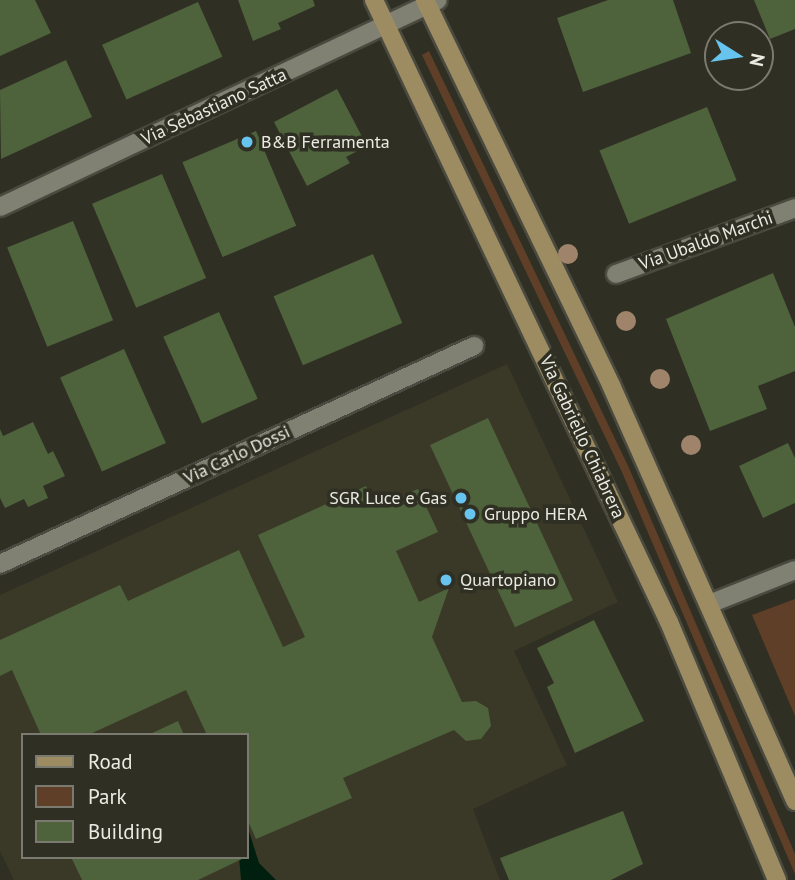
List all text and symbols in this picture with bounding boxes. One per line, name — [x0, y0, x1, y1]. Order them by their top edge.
north arrow — [704, 21, 774, 91]
text: N — [745, 51, 771, 69]
street label: Via Sebastiano Satta — [138, 64, 290, 150]
place label: B&B Ferramenta — [261, 131, 390, 153]
marker: B&B Ferramenta — [239, 134, 255, 150]
street label: Via Ubaldo Marchi — [636, 207, 776, 275]
street label: Via Gabriello Chiabrera — [535, 352, 629, 522]
street label: Via Carlo Dossi — [180, 421, 294, 489]
place label: SGR Luce e Gas — [329, 487, 447, 509]
marker: SGR Luce e Gas — [453, 490, 469, 506]
place label: Gruppo HERA — [484, 503, 587, 525]
marker: Gruppo HERA — [462, 506, 478, 522]
place label: Quartopiano — [460, 569, 556, 591]
marker: Quartopiano — [438, 572, 454, 588]
legend — [21, 733, 248, 859]
text: Road — [88, 748, 132, 775]
text: Park — [88, 783, 127, 810]
text: Building — [88, 818, 163, 845]

